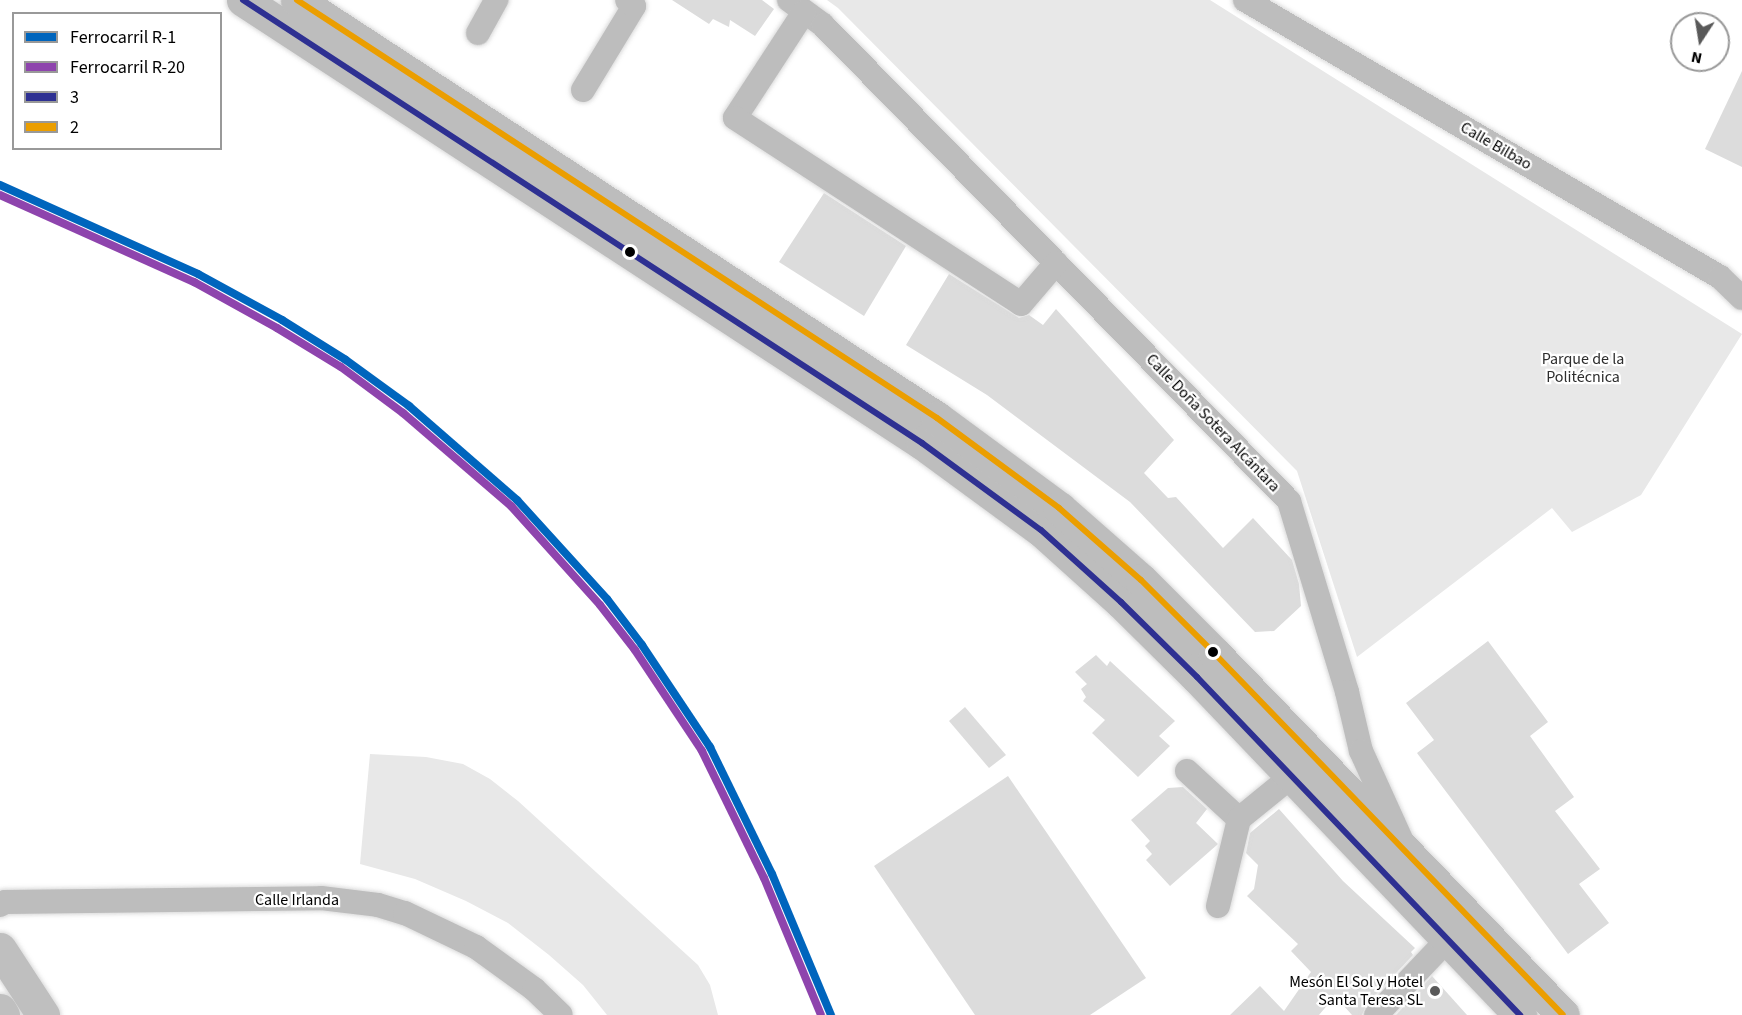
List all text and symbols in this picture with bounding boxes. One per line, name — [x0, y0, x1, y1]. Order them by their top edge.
legend — [12, 12, 222, 150]
north arrow — [1670, 12, 1730, 72]
text: Ferrocarril R-1 — [70, 25, 176, 50]
text: N — [1689, 46, 1704, 70]
text: Ferrocarril R-20 — [70, 55, 185, 80]
text: 3 — [70, 85, 79, 110]
text: 2 — [70, 115, 79, 140]
street label: Calle Bilbao — [1457, 118, 1535, 174]
unlabelled marker — [624, 246, 636, 258]
park label: Parque de la Politécnica — [1542, 349, 1624, 387]
street label: Calle Doña Sotera Alcántara — [1142, 350, 1284, 496]
unlabelled marker — [1207, 646, 1219, 658]
street label: Calle Irlanda — [255, 890, 339, 910]
place label: Mesón El Sol y Hotel Santa Teresa SL — [1289, 972, 1423, 1010]
marker: Mesón El Sol y Hotel Santa Teresa SL — [1428, 984, 1442, 998]

